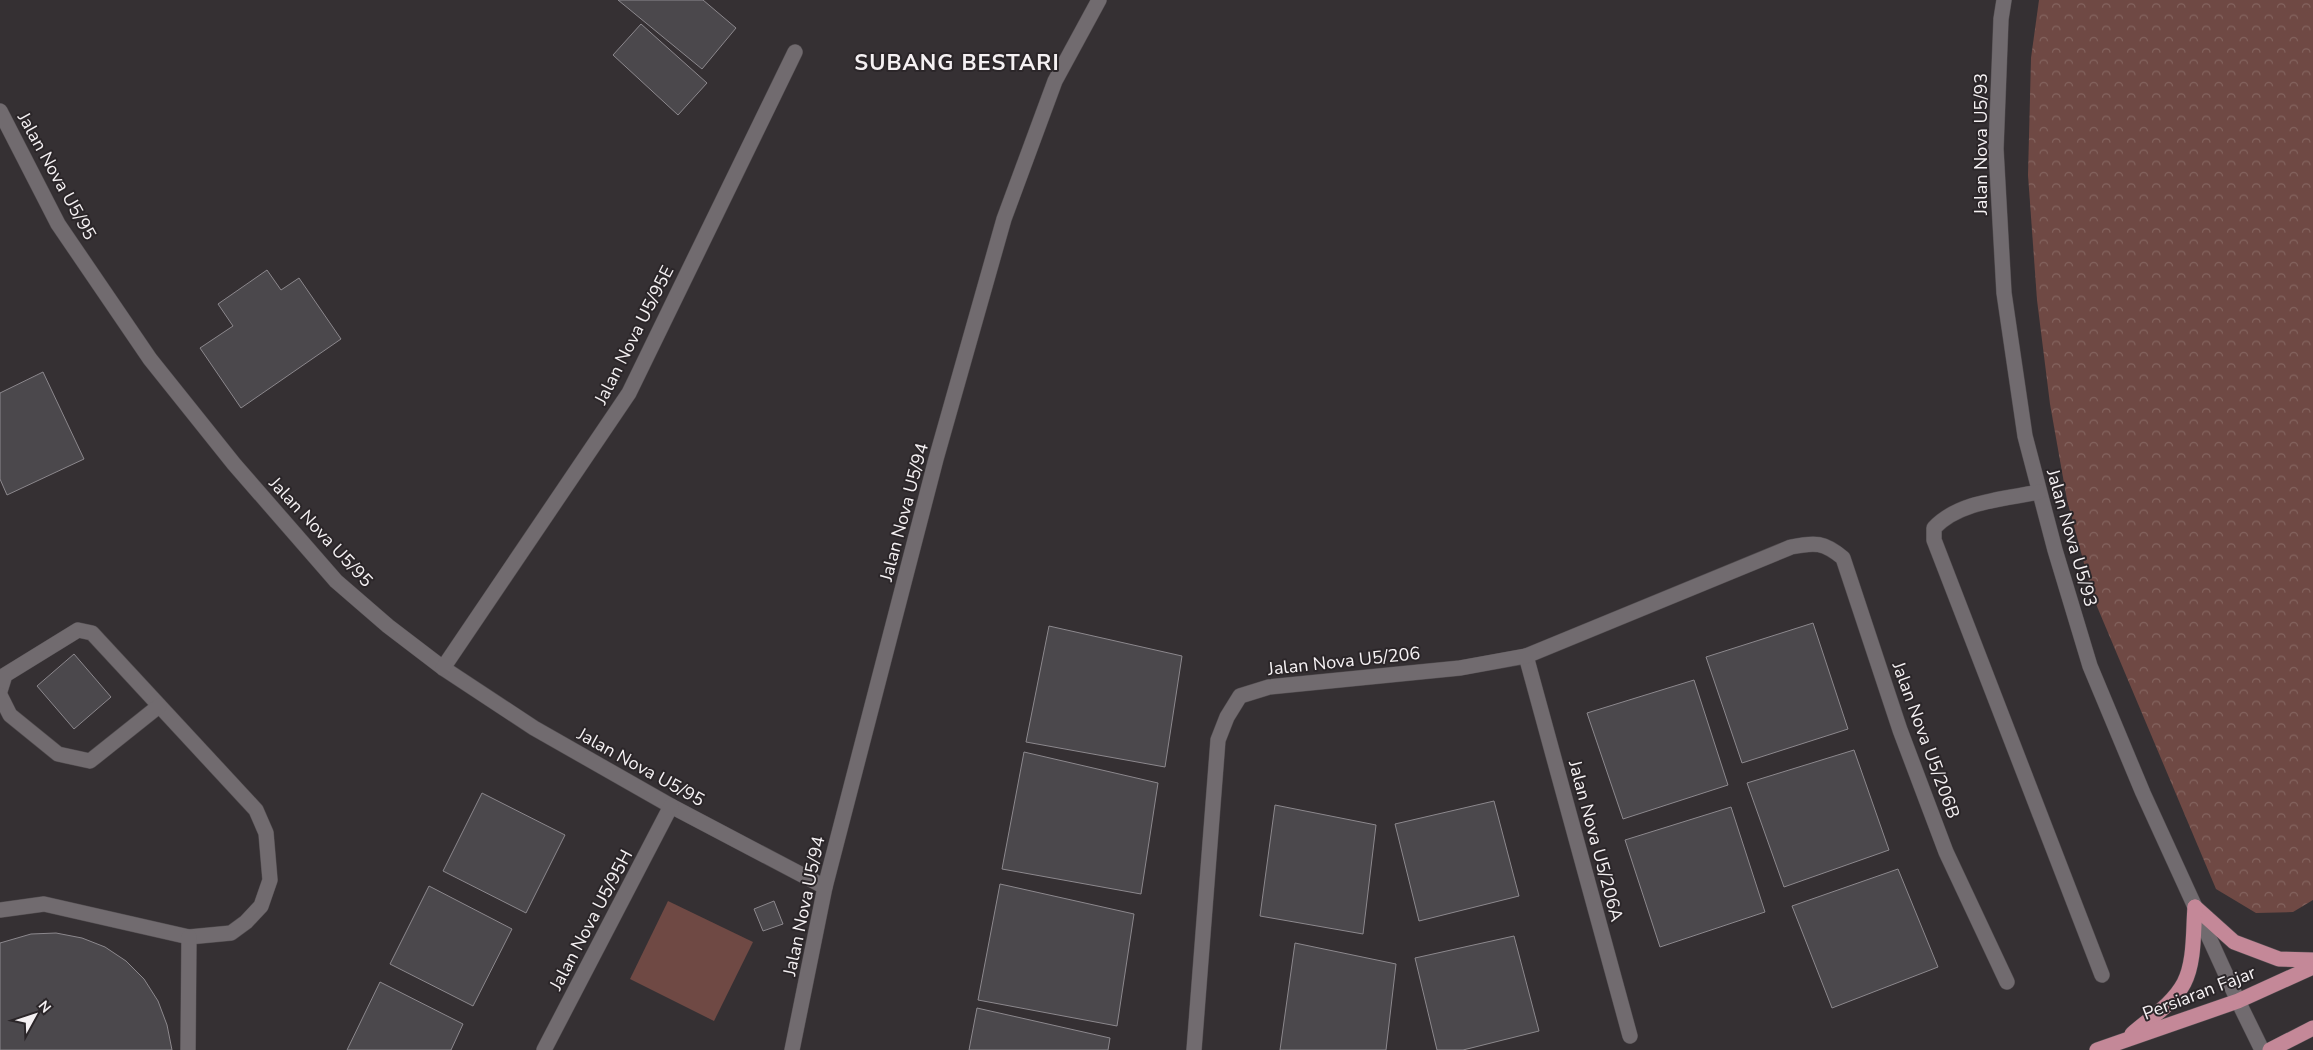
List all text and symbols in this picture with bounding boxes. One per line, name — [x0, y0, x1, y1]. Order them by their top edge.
district label: SUBANG BESTARI — [854, 48, 1060, 78]
street label: Jalan Nova U5/93 — [1969, 73, 1993, 216]
street label: Jalan Nova U5/95 — [12, 107, 102, 244]
street label: Jalan Nova U5/95E — [588, 262, 679, 409]
street label: Jalan Nova U5/94 — [874, 440, 934, 585]
street label: Jalan Nova U5/93 — [2041, 465, 2103, 610]
street label: Jalan Nova U5/95 — [263, 471, 378, 592]
street label: Jalan Nova U5/206 — [1266, 641, 1421, 681]
street label: Jalan Nova U5/206B — [1886, 657, 1966, 822]
street label: Jalan Nova U5/95 — [572, 722, 709, 812]
street label: Jalan Nova U5/206A — [1563, 757, 1629, 924]
street label: Jalan Nova U5/94 — [777, 834, 831, 979]
street label: Jalan Nova U5/95H — [543, 846, 638, 995]
street label: Persiaran Fajar — [2139, 960, 2260, 1026]
north arrow — [10, 990, 60, 1040]
text: N — [34, 997, 55, 1017]

